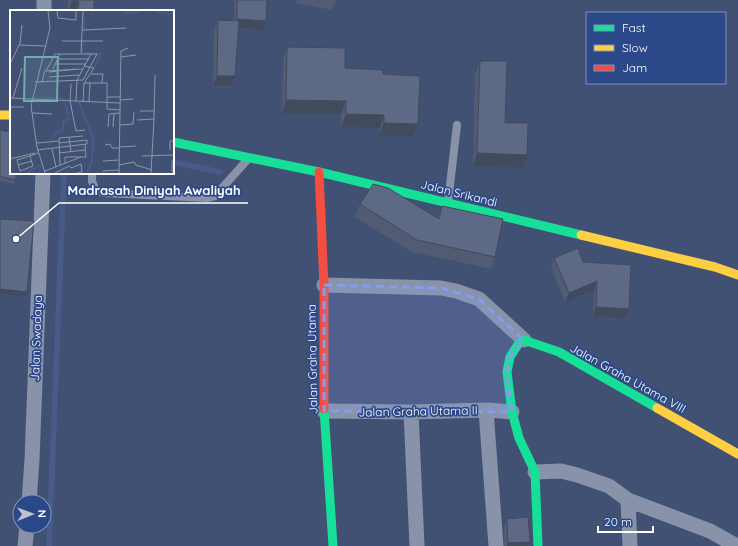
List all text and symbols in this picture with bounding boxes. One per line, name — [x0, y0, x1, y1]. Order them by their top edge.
inset map — [10, 10, 174, 174]
legend — [586, 12, 726, 84]
text: Fast — [622, 20, 646, 35]
text: Slow — [622, 40, 648, 55]
text: Jam — [622, 60, 647, 75]
street label: Jalan Srikandi — [419, 176, 499, 210]
callout: Madrasah Diniyah Awaliyah — [59, 178, 248, 203]
text: Madrasah Diniyah Awaliyah — [67, 182, 241, 198]
street label: Jalan Swadaya — [27, 295, 45, 381]
street label: Jalan Graha Utama — [304, 304, 320, 414]
street label: Jalan Graha Utama VIII — [567, 340, 689, 416]
street label: Jalan Graha Utama II — [358, 402, 478, 420]
north arrow — [12, 494, 52, 534]
scale bar — [598, 508, 653, 534]
text: N — [35, 510, 49, 518]
text: 20 m — [604, 514, 632, 529]

